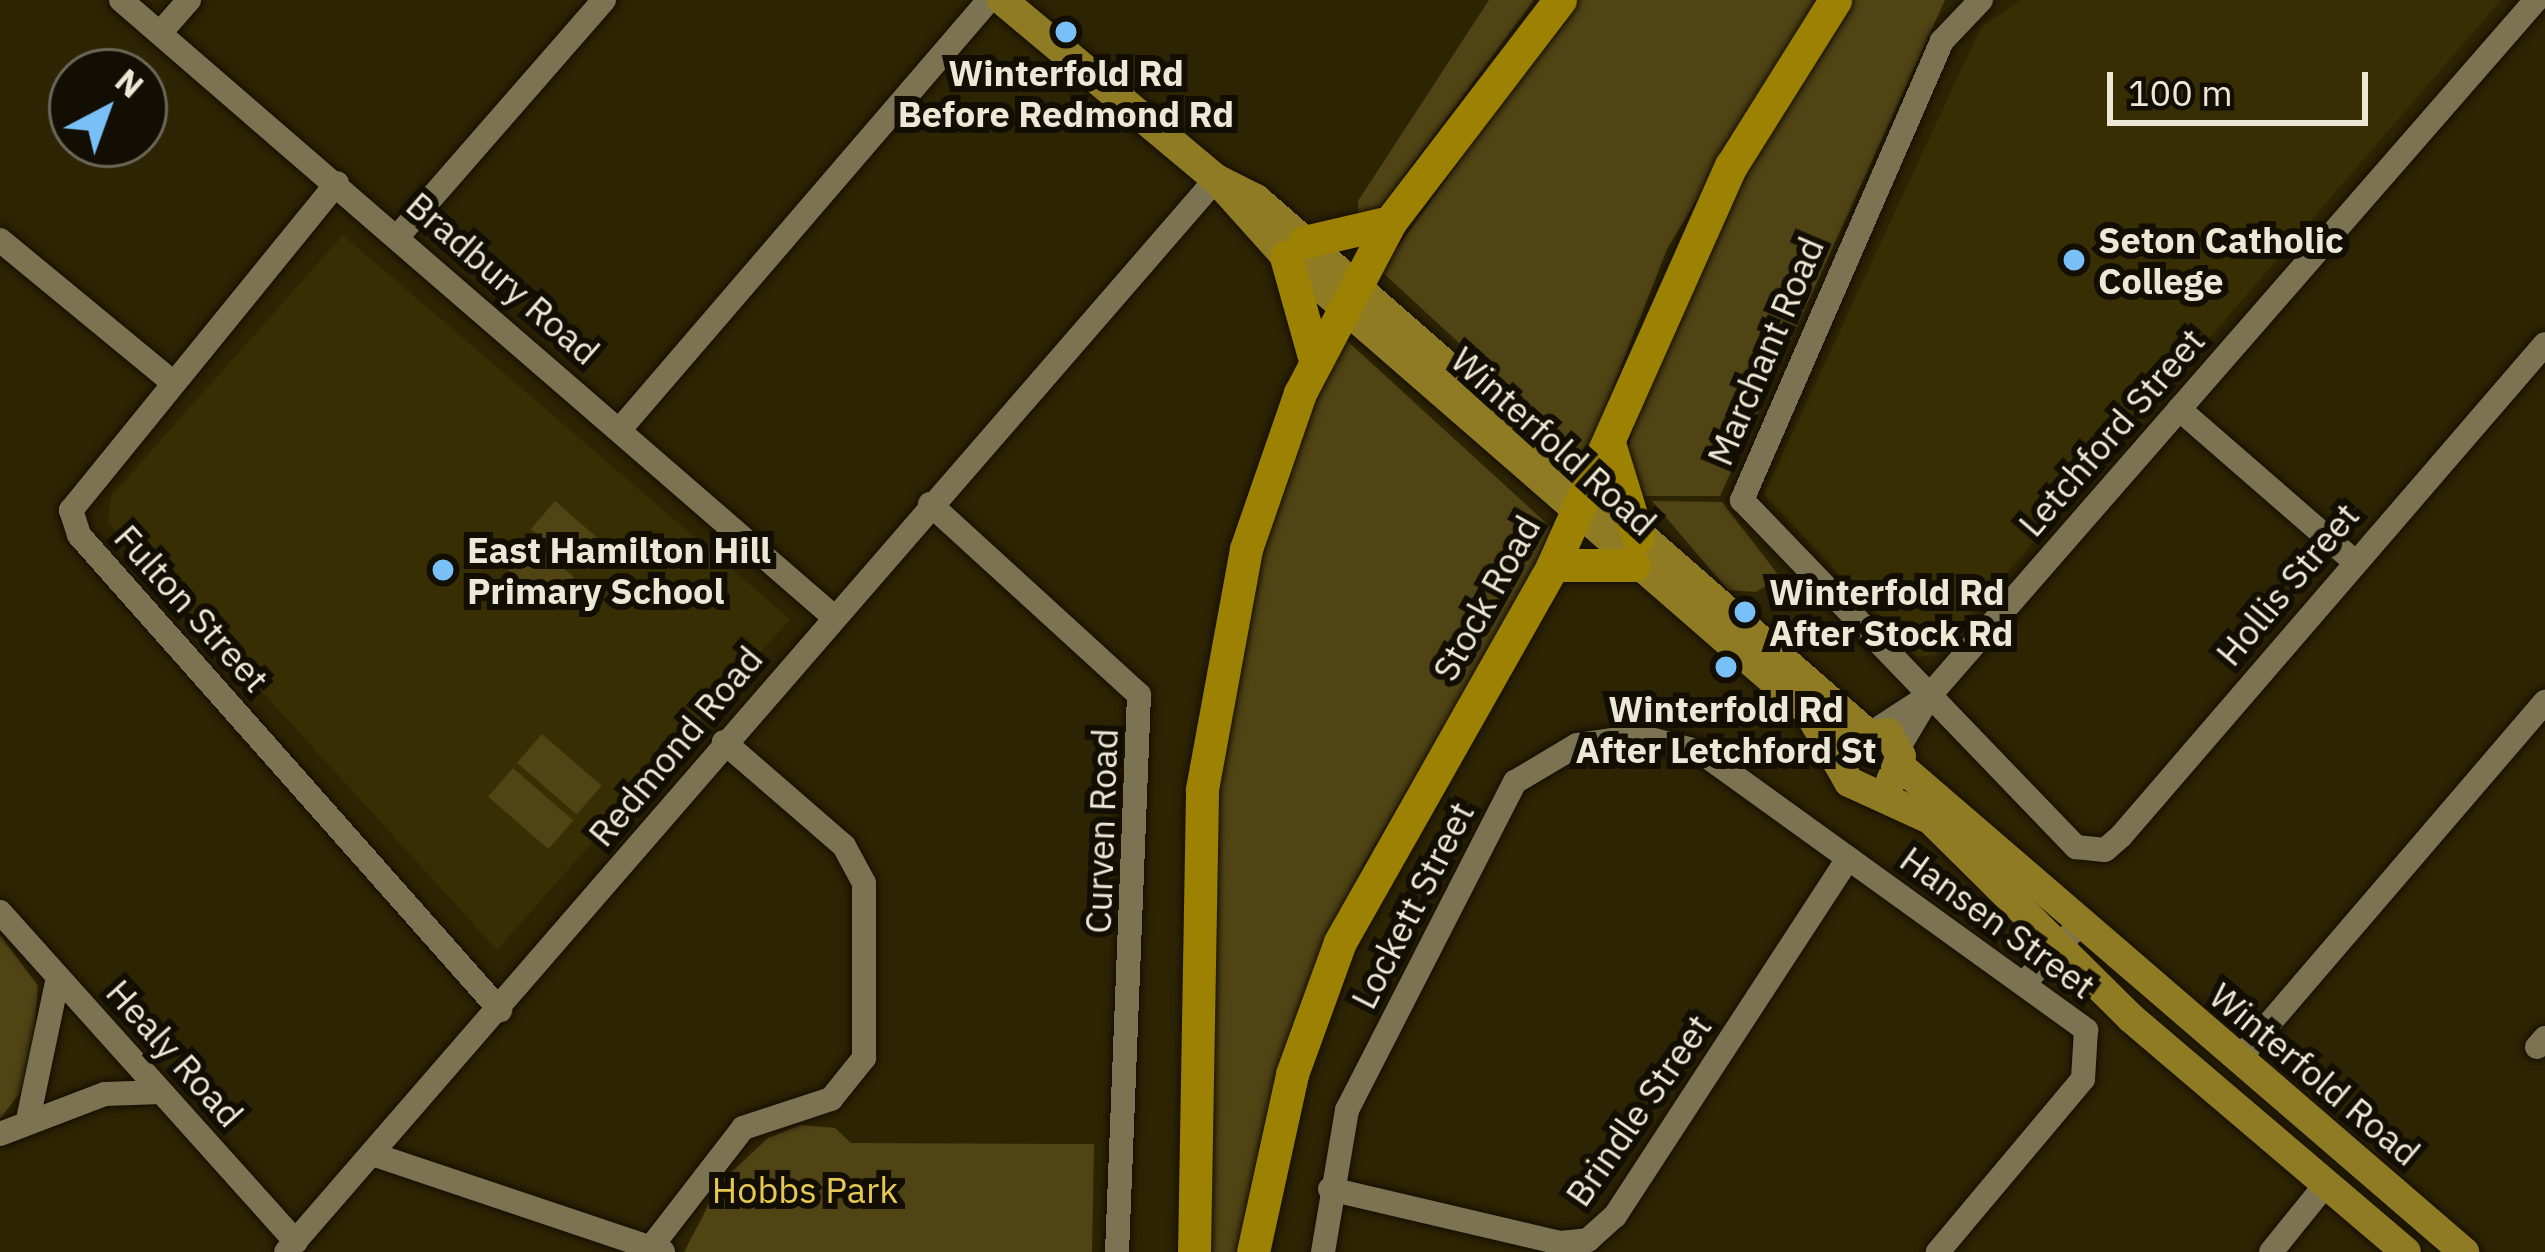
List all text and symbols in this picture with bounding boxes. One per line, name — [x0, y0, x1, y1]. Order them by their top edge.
marker: Winterfold Rd Before Redmond Rd — [1053, 19, 1079, 45]
north arrow — [48, 48, 168, 168]
scale bar — [2113, 48, 2374, 122]
place label: Winterfold Rd Before Redmond Rd — [898, 50, 1234, 135]
text: N — [107, 59, 153, 107]
text: 100 m — [2128, 69, 2233, 116]
street label: Bradbury Road — [398, 183, 608, 373]
place label: Seton Catholic College — [2098, 217, 2344, 302]
street label: Marchant Road — [1698, 230, 1832, 472]
marker: Seton Catholic College — [2061, 247, 2087, 273]
street label: Letchford Street — [2009, 319, 2213, 545]
street label: Winterfold Road — [1443, 338, 1665, 544]
street label: Hollis Street — [2207, 494, 2367, 674]
street label: Stock Road — [1423, 508, 1549, 688]
street label: Fulton Street — [106, 516, 278, 700]
place label: East Hamilton Hill Primary School — [467, 527, 771, 612]
marker: East Hamilton Hill Primary School — [430, 557, 456, 583]
place label: Winterfold Rd After Stock Rd — [1769, 569, 2013, 654]
marker: Winterfold Rd After Stock Rd — [1732, 599, 1758, 625]
street label: Redmond Road — [579, 637, 771, 855]
marker: Winterfold Rd After Letchford St — [1713, 654, 1739, 680]
place label: Winterfold Rd After Letchford St — [1575, 686, 1877, 771]
street label: Curven Road — [1076, 728, 1126, 934]
street label: Lockett Street — [1341, 794, 1483, 1016]
street label: Hansen Street — [1892, 837, 2104, 1007]
street label: Healy Road — [98, 971, 252, 1135]
street label: Winterfold Road — [2201, 974, 2429, 1174]
street label: Brindle Street — [1556, 1006, 1720, 1214]
park label: Hobbs Park — [712, 1168, 898, 1212]

